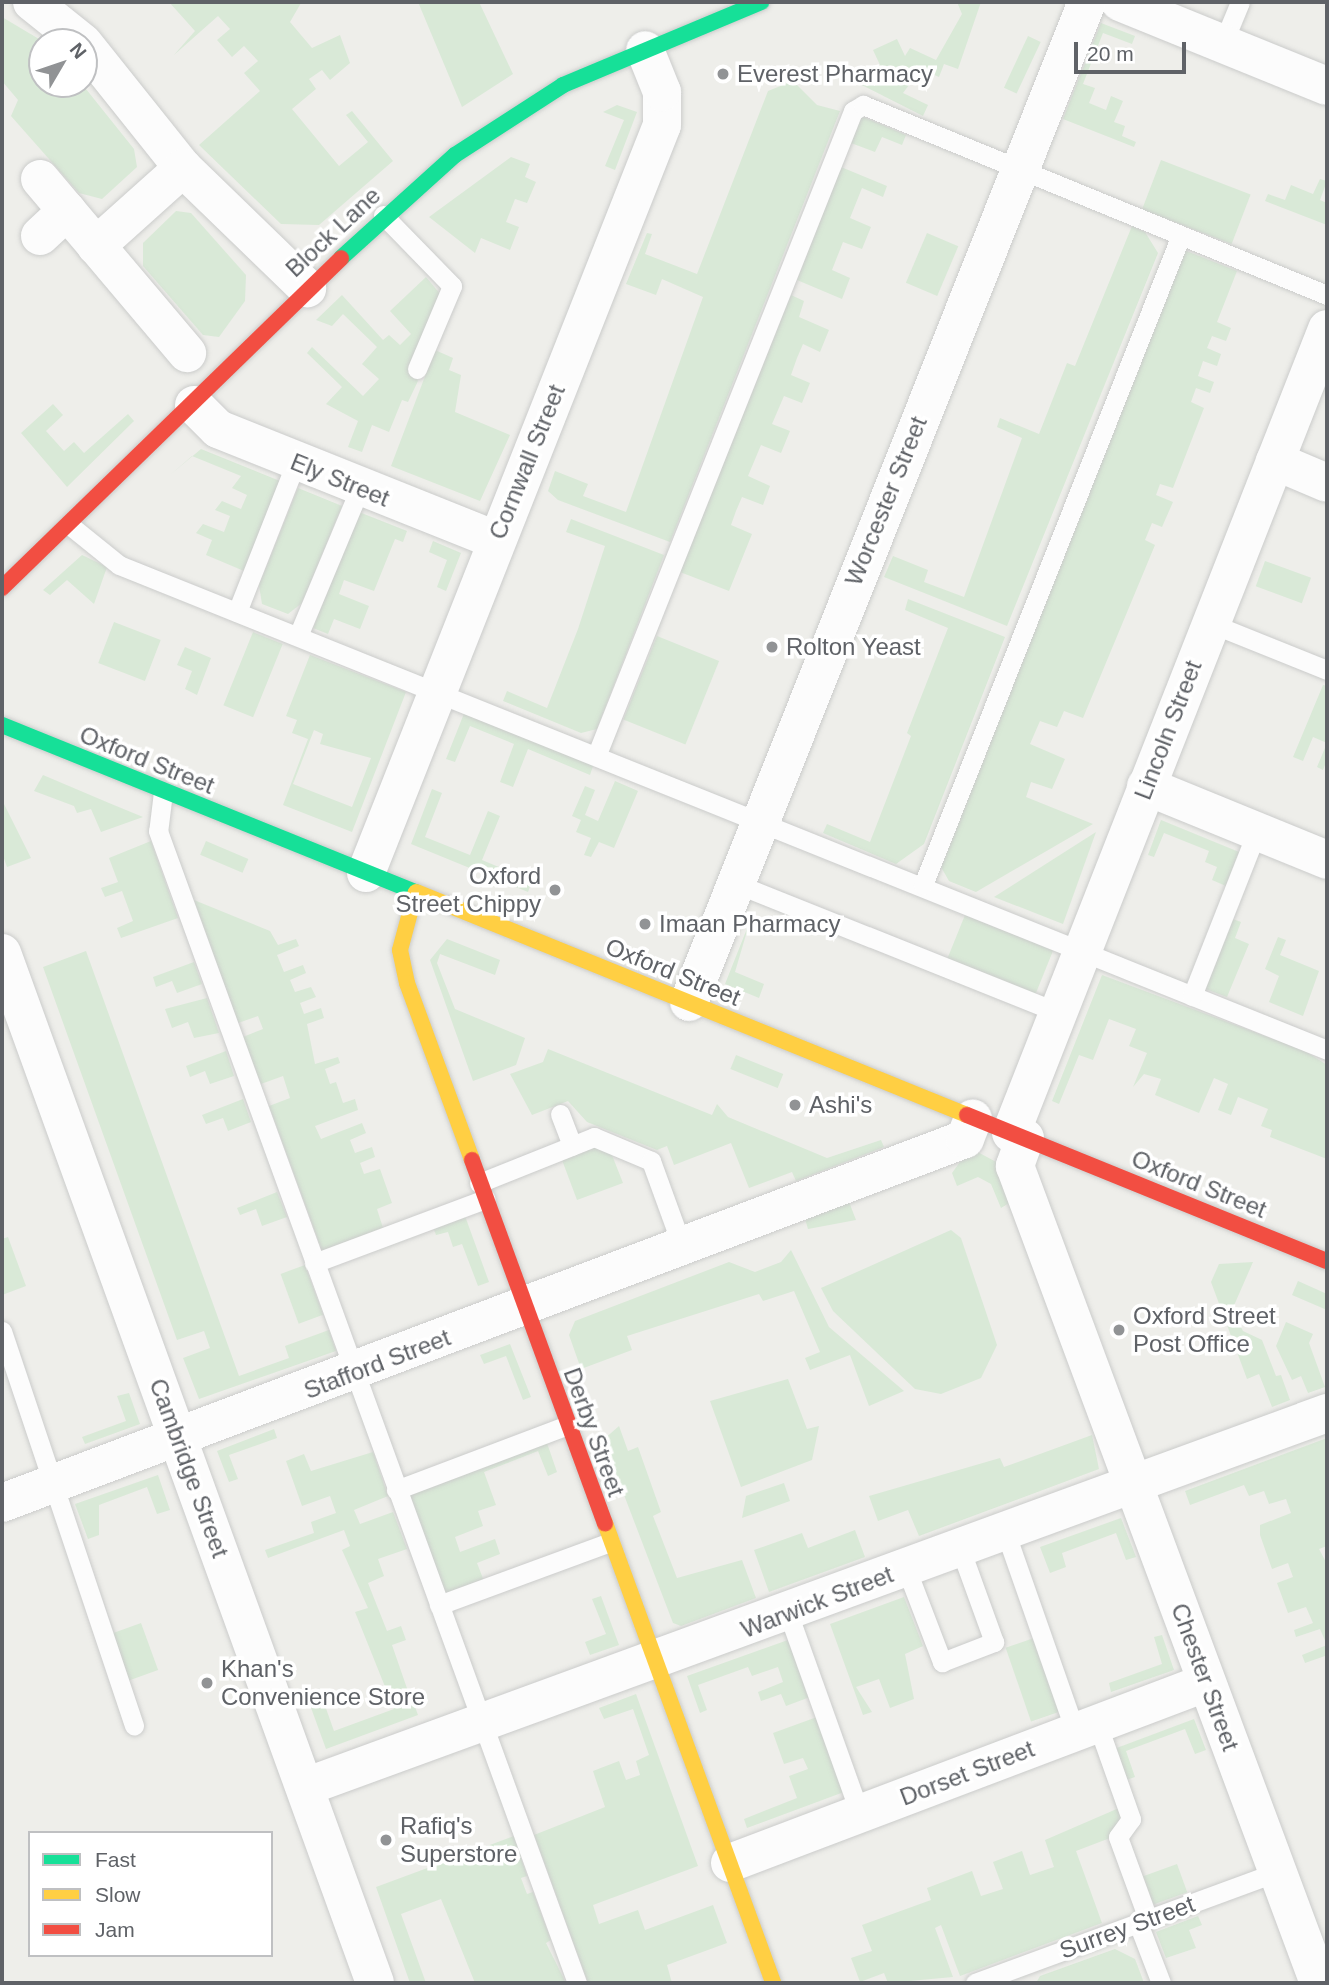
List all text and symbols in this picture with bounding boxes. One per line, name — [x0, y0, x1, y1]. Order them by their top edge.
north arrow — [28, 28, 98, 98]
scale bar — [1077, 28, 1189, 72]
text: N — [66, 39, 91, 63]
text: 20 m — [1087, 42, 1134, 65]
place label: Everest Pharmacy — [737, 60, 933, 88]
marker: Everest Pharmacy — [715, 66, 731, 82]
street label: Block Lane — [280, 181, 386, 283]
street label: Cornwall Street — [483, 381, 571, 543]
street label: Worcester Street — [839, 412, 933, 590]
street label: Ely Street — [286, 447, 394, 513]
place label: Rolton Yeast — [786, 633, 921, 661]
marker: Rolton Yeast — [764, 639, 780, 655]
street label: Lincoln Street — [1128, 656, 1208, 804]
street label: Oxford Street — [75, 720, 219, 800]
place label: Oxford Street Chippy — [396, 862, 541, 918]
marker: Oxford Street Chippy — [547, 882, 563, 898]
place label: Imaan Pharmacy — [659, 910, 840, 938]
marker: Imaan Pharmacy — [637, 916, 653, 932]
street label: Oxford Street — [601, 932, 745, 1012]
place label: Ashi's — [809, 1091, 872, 1119]
marker: Ashi's — [787, 1097, 803, 1113]
street label: Oxford Street — [1127, 1144, 1271, 1224]
place label: Oxford Street Post Office — [1133, 1302, 1276, 1358]
marker: Oxford Street Post Office — [1111, 1322, 1127, 1338]
street label: Stafford Street — [300, 1323, 454, 1405]
street label: Derby Street — [557, 1364, 631, 1500]
street label: Cambridge Street — [143, 1375, 235, 1561]
street label: Warwick Street — [737, 1560, 897, 1644]
street label: Chester Street — [1165, 1599, 1245, 1755]
place label: Khan's Convenience Store — [221, 1655, 425, 1711]
marker: Khan's Convenience Store — [199, 1675, 215, 1691]
street label: Dorset Street — [896, 1734, 1038, 1812]
place label: Rafiq's Superstore — [400, 1812, 517, 1868]
legend — [28, 1831, 273, 1957]
marker: Rafiq's Superstore — [378, 1832, 394, 1848]
text: Fast — [95, 1848, 136, 1871]
text: Slow — [95, 1883, 141, 1906]
street label: Surrey Street — [1056, 1889, 1198, 1965]
text: Jam — [95, 1918, 135, 1941]

